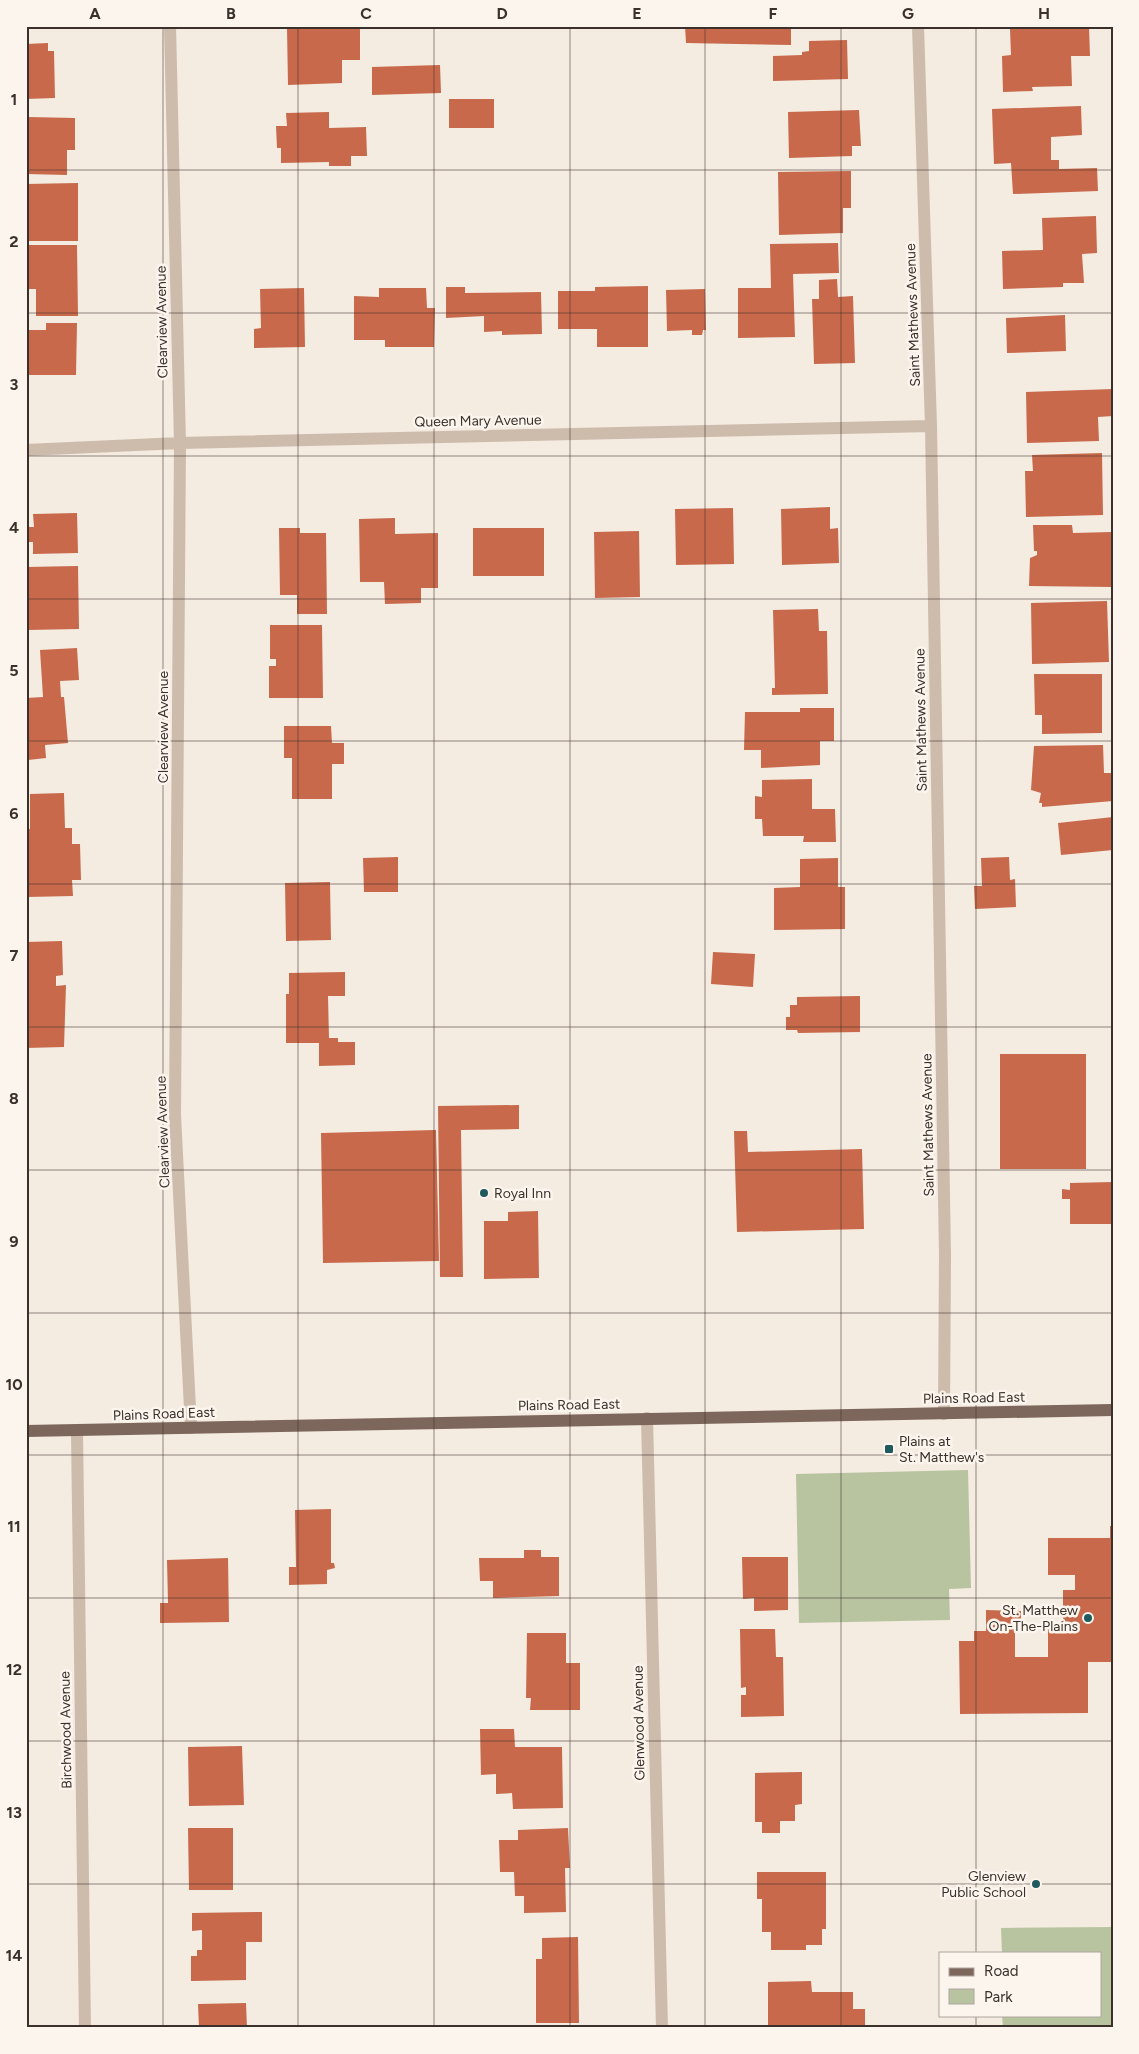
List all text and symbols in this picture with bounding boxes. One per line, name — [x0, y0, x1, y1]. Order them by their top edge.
text: A — [89, 4, 101, 23]
text: B — [226, 4, 236, 23]
text: C — [360, 4, 372, 23]
text: D — [496, 4, 508, 23]
text: E — [632, 4, 642, 23]
text: F — [769, 4, 778, 23]
text: G — [902, 4, 914, 23]
text: H — [1038, 4, 1050, 23]
text: 1 — [11, 90, 17, 109]
text: 2 — [9, 232, 19, 251]
street label: Saint Mathews Avenue — [902, 243, 924, 387]
street label: Clearview Avenue — [153, 265, 171, 378]
text: 3 — [10, 375, 19, 394]
street label: Queen Mary Avenue — [414, 411, 542, 431]
text: 4 — [9, 518, 19, 537]
street label: Saint Mathews Avenue — [911, 648, 931, 792]
text: 5 — [9, 661, 19, 680]
street label: Clearview Avenue — [155, 670, 172, 783]
text: 6 — [9, 804, 19, 823]
text: 7 — [10, 946, 19, 965]
street label: Saint Mathews Avenue — [918, 1053, 938, 1197]
street label: Clearview Avenue — [153, 1075, 173, 1188]
text: 8 — [9, 1089, 19, 1108]
place label: Royal Inn — [494, 1185, 551, 1202]
marker: Royal Inn — [478, 1187, 490, 1199]
text: 9 — [9, 1232, 19, 1251]
text: 10 — [5, 1375, 23, 1394]
street label: Plains Road East — [923, 1389, 1025, 1407]
street label: Plains Road East — [518, 1396, 620, 1414]
street label: Plains Road East — [113, 1404, 215, 1424]
place label: Plains at St. Matthew's — [899, 1433, 984, 1466]
marker: Plains at St. Matthew's — [883, 1443, 895, 1455]
text: 11 — [7, 1517, 21, 1536]
place label: St. Matthew On-The-Plains — [989, 1602, 1078, 1635]
marker: St. Matthew On-The-Plains — [1082, 1612, 1094, 1624]
text: 12 — [6, 1660, 22, 1679]
street label: Glenwood Avenue — [629, 1665, 649, 1781]
street label: Birchwood Avenue — [56, 1671, 76, 1789]
text: 13 — [6, 1803, 22, 1822]
place label: Glenview Public School — [941, 1868, 1026, 1901]
marker: Glenview Public School — [1030, 1878, 1042, 1890]
text: 14 — [6, 1946, 22, 1965]
legend — [939, 1952, 1102, 2016]
text: Road — [984, 1962, 1019, 1980]
text: Park — [984, 1988, 1013, 2006]

